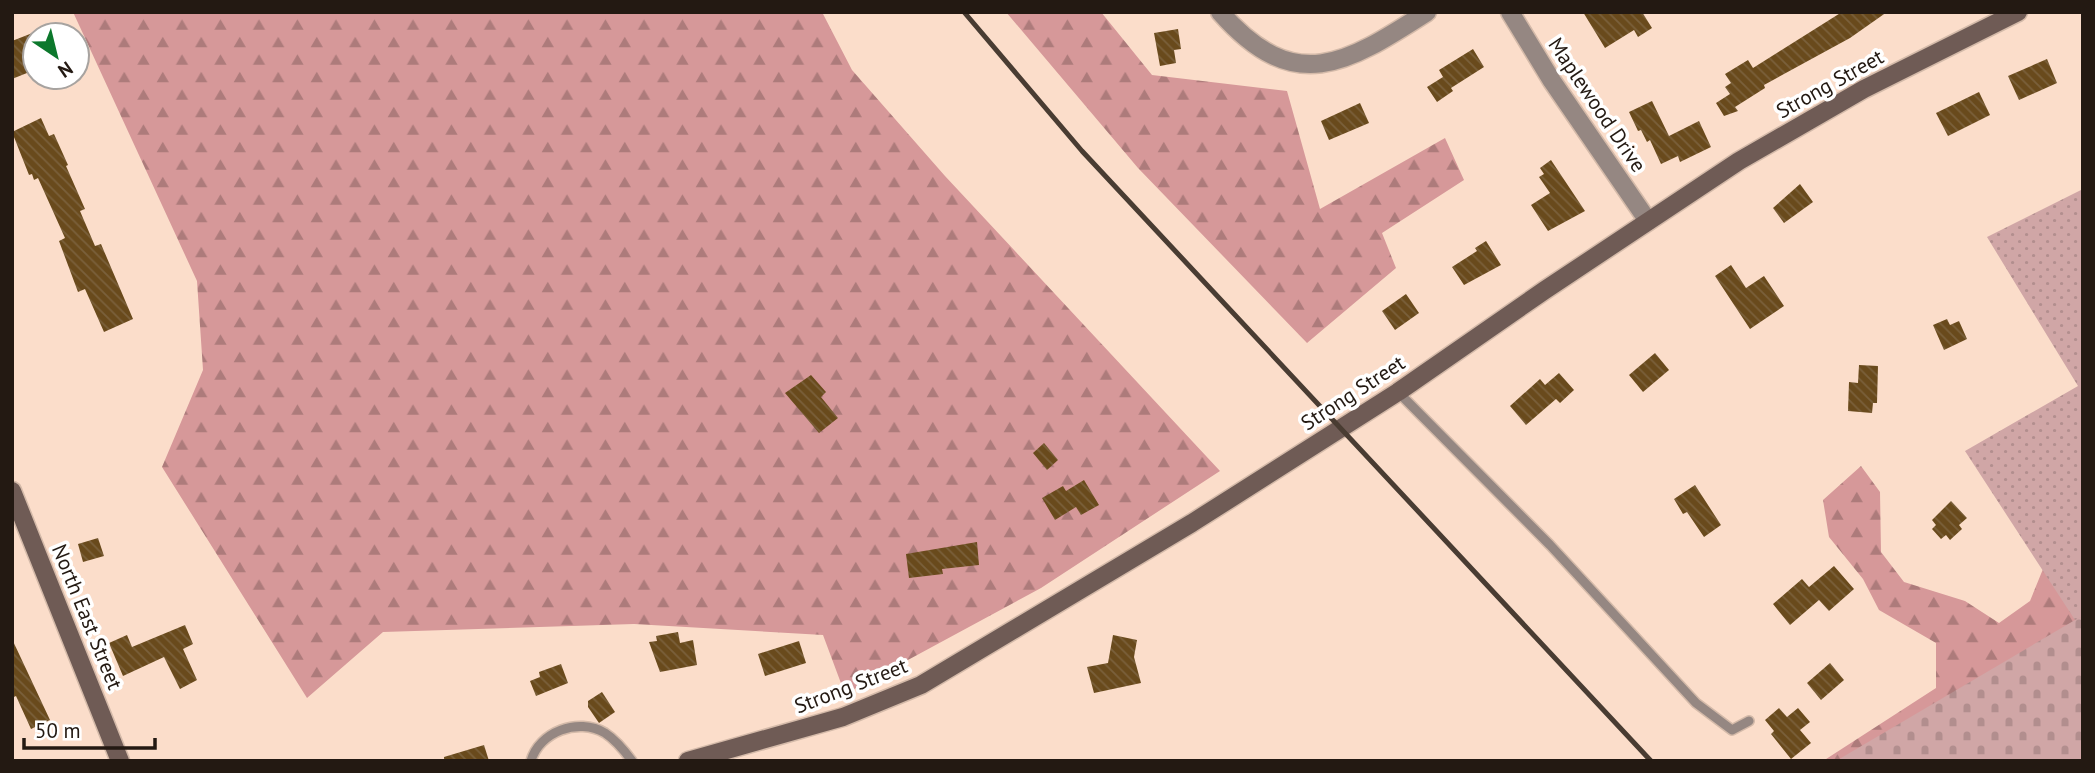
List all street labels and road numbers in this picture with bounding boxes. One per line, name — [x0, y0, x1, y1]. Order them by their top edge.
street label: Maplewood Drive — [1542, 32, 1652, 177]
street label: Strong Street — [1771, 43, 1888, 124]
street label: Strong Street — [1296, 349, 1410, 436]
street label: North East Street — [46, 540, 129, 693]
street label: Strong Street — [791, 652, 911, 719]

